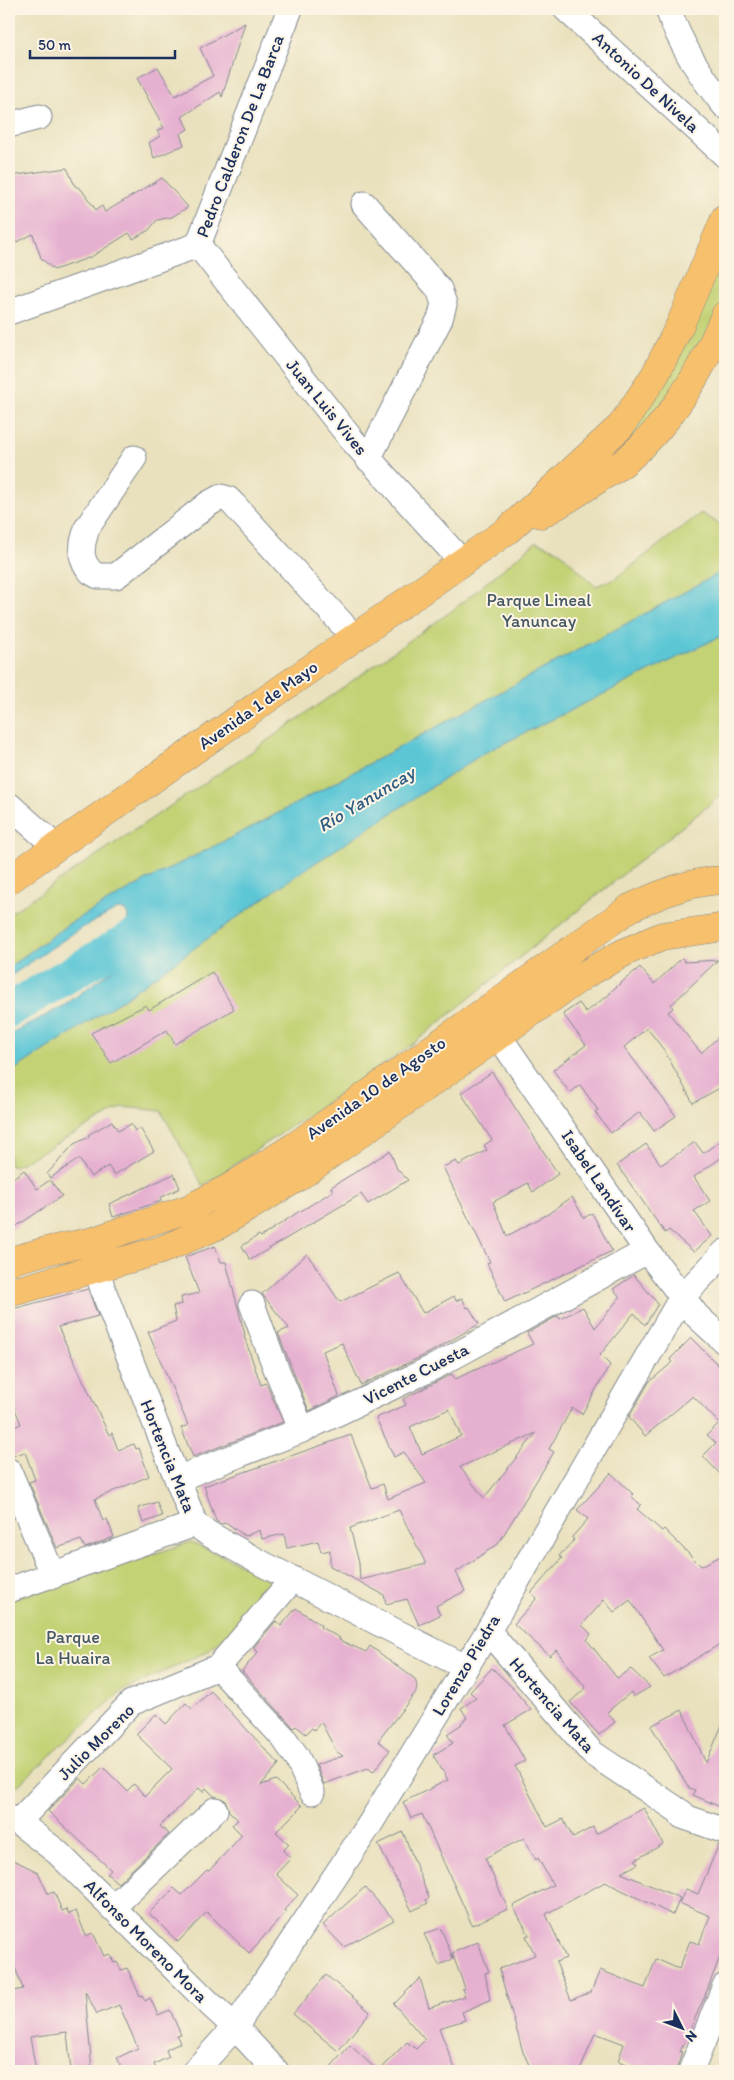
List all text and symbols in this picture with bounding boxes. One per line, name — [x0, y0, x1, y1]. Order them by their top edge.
street label: Antonio De Nivela — [588, 27, 705, 138]
scale bar — [30, 28, 175, 60]
street label: Pedro Calderon De La Barca — [191, 31, 289, 240]
text: 50 m — [38, 36, 71, 54]
street label: Juan Luis Vives — [281, 354, 373, 460]
park label: Parque Lineal Yanuncay — [487, 589, 591, 632]
street label: Avenida 1 de Mayo — [194, 656, 322, 754]
water label: Río Yanuncay — [313, 760, 421, 837]
street label: Avenida 10 de Agosto — [302, 1032, 450, 1144]
street label: Isabel Landívar — [557, 1126, 642, 1237]
street label: Vicente Cuesta — [360, 1338, 473, 1410]
street label: Hortencia Mata — [135, 1396, 201, 1516]
street label: Lorenzo Piedra — [427, 1610, 505, 1720]
park label: Parque La Huaira — [36, 1626, 111, 1669]
street label: Hortencia Mata — [504, 1653, 600, 1758]
street label: Julio Moreno — [53, 1699, 139, 1785]
street label: Alfonso Moreno Mora — [80, 1875, 213, 2008]
north arrow — [656, 2002, 706, 2052]
text: N — [682, 2027, 701, 2046]

